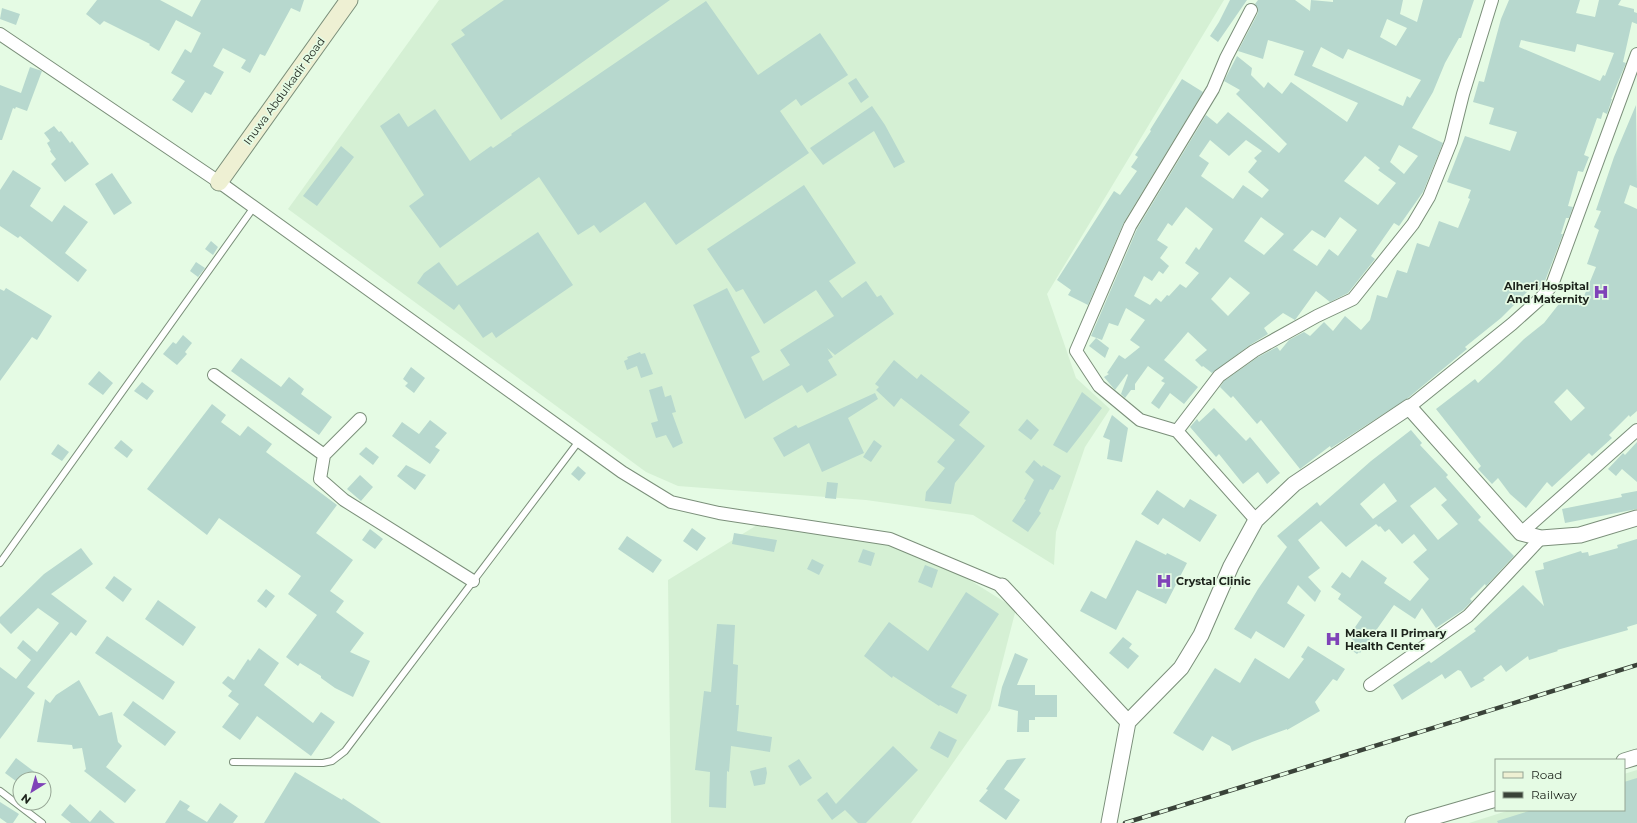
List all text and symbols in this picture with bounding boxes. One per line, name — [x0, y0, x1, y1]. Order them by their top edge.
street label: Inuwa Abdulkadir Road — [240, 34, 328, 148]
place label: Alheri Hospital And Maternity — [1503, 279, 1589, 306]
hospital icon: Alheri Hospital And Maternity — [1592, 283, 1610, 301]
hospital icon: Crystal Clinic — [1155, 572, 1173, 590]
place label: Crystal Clinic — [1176, 574, 1251, 588]
place label: Makera II Primary Health Center — [1345, 626, 1447, 653]
hospital icon: Makera II Primary Health Center — [1324, 630, 1342, 648]
legend — [1495, 759, 1625, 811]
text: Road — [1531, 767, 1562, 782]
north arrow — [12, 771, 52, 811]
text: Railway — [1531, 787, 1577, 802]
text: N — [18, 791, 34, 807]

